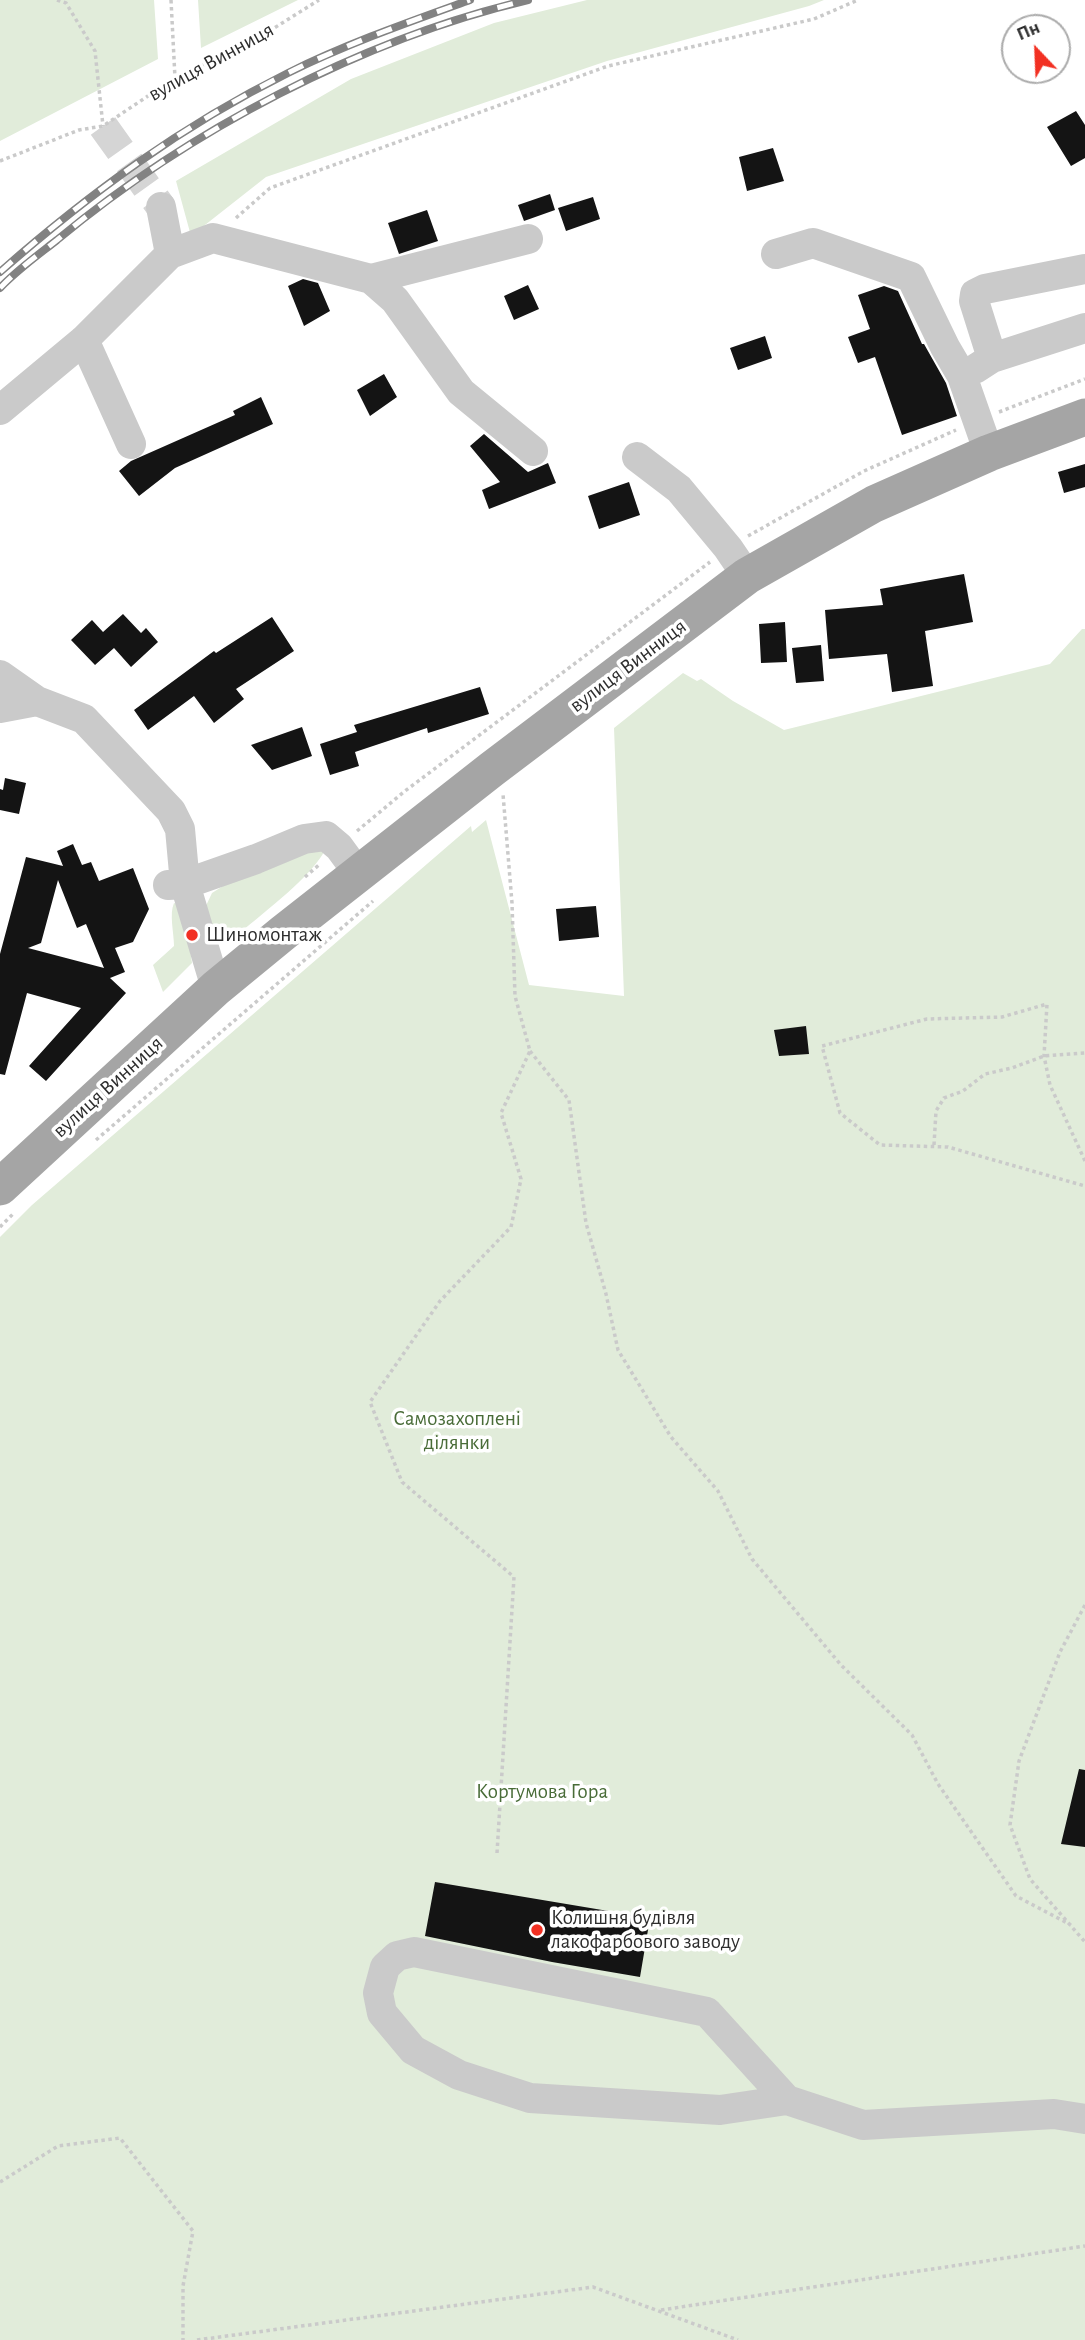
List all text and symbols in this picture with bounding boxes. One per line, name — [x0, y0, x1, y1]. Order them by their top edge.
north arrow — [1001, 14, 1071, 84]
street label: вулиця Винниця — [144, 17, 278, 107]
text: Пн — [1014, 18, 1043, 44]
street label: вулиця Винниця — [565, 614, 691, 718]
place label: Шиномонтаж — [206, 922, 322, 948]
marker: Шиномонтаж — [184, 927, 200, 943]
street label: вулиця Винниця — [48, 1031, 168, 1143]
park label: Самозахоплені ділянки — [393, 1406, 521, 1456]
park label: Кортумова Гора — [476, 1779, 608, 1805]
place label: Колишня будівля лакофарбового заводу — [551, 1905, 740, 1955]
marker: Колишня будівля лакофарбового заводу — [529, 1922, 545, 1938]

